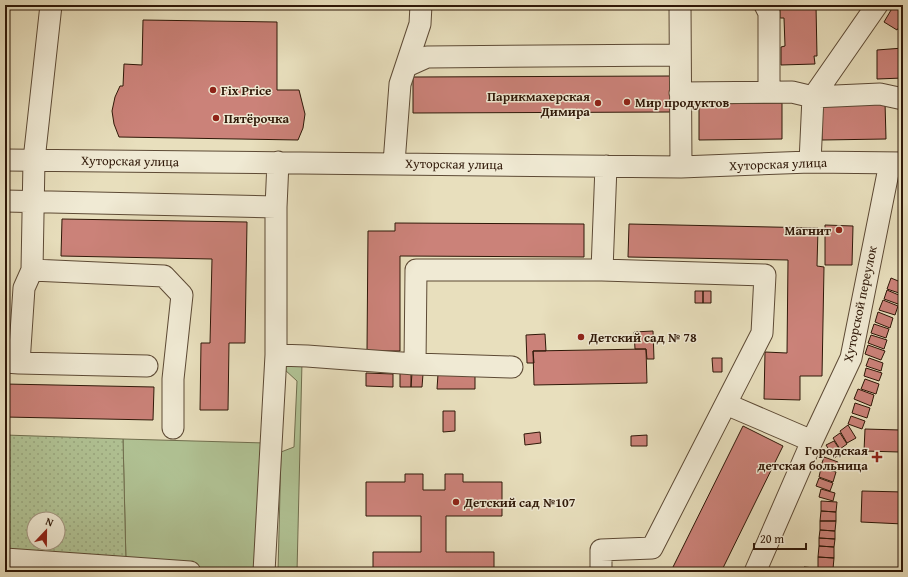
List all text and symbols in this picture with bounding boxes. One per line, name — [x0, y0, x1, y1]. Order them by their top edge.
place label: Fix Price — [221, 81, 271, 100]
marker: Fix Price — [208, 85, 218, 95]
place label: Парикмахерская Димира — [487, 87, 590, 121]
place label: Мир продуктов — [635, 93, 730, 112]
marker: Мир продуктов — [622, 97, 632, 107]
marker: Парикмахерская Димира — [593, 98, 603, 108]
place label: Пятёрочка — [224, 109, 290, 128]
marker: Пятёрочка — [211, 113, 221, 123]
street label: Хуторская улица — [81, 151, 180, 171]
street label: Хуторская улица — [729, 153, 828, 175]
street label: Хуторская улица — [405, 154, 504, 174]
place label: Магнит — [785, 221, 831, 240]
marker: Магнит — [834, 225, 844, 235]
street label: Хуторской переулок — [838, 244, 882, 364]
place label: Детский сад № 78 — [588, 328, 697, 347]
marker: Детский сад № 78 — [576, 332, 586, 342]
place label: Городская детская больница — [757, 441, 868, 475]
marker: Городская детская больница — [871, 451, 883, 463]
place label: Детский сад №107 — [463, 493, 576, 512]
marker: Детский сад №107 — [451, 497, 461, 507]
north arrow — [26, 511, 66, 551]
text: N — [43, 513, 57, 531]
scale bar — [754, 525, 806, 551]
text: 20 m — [760, 530, 784, 547]

